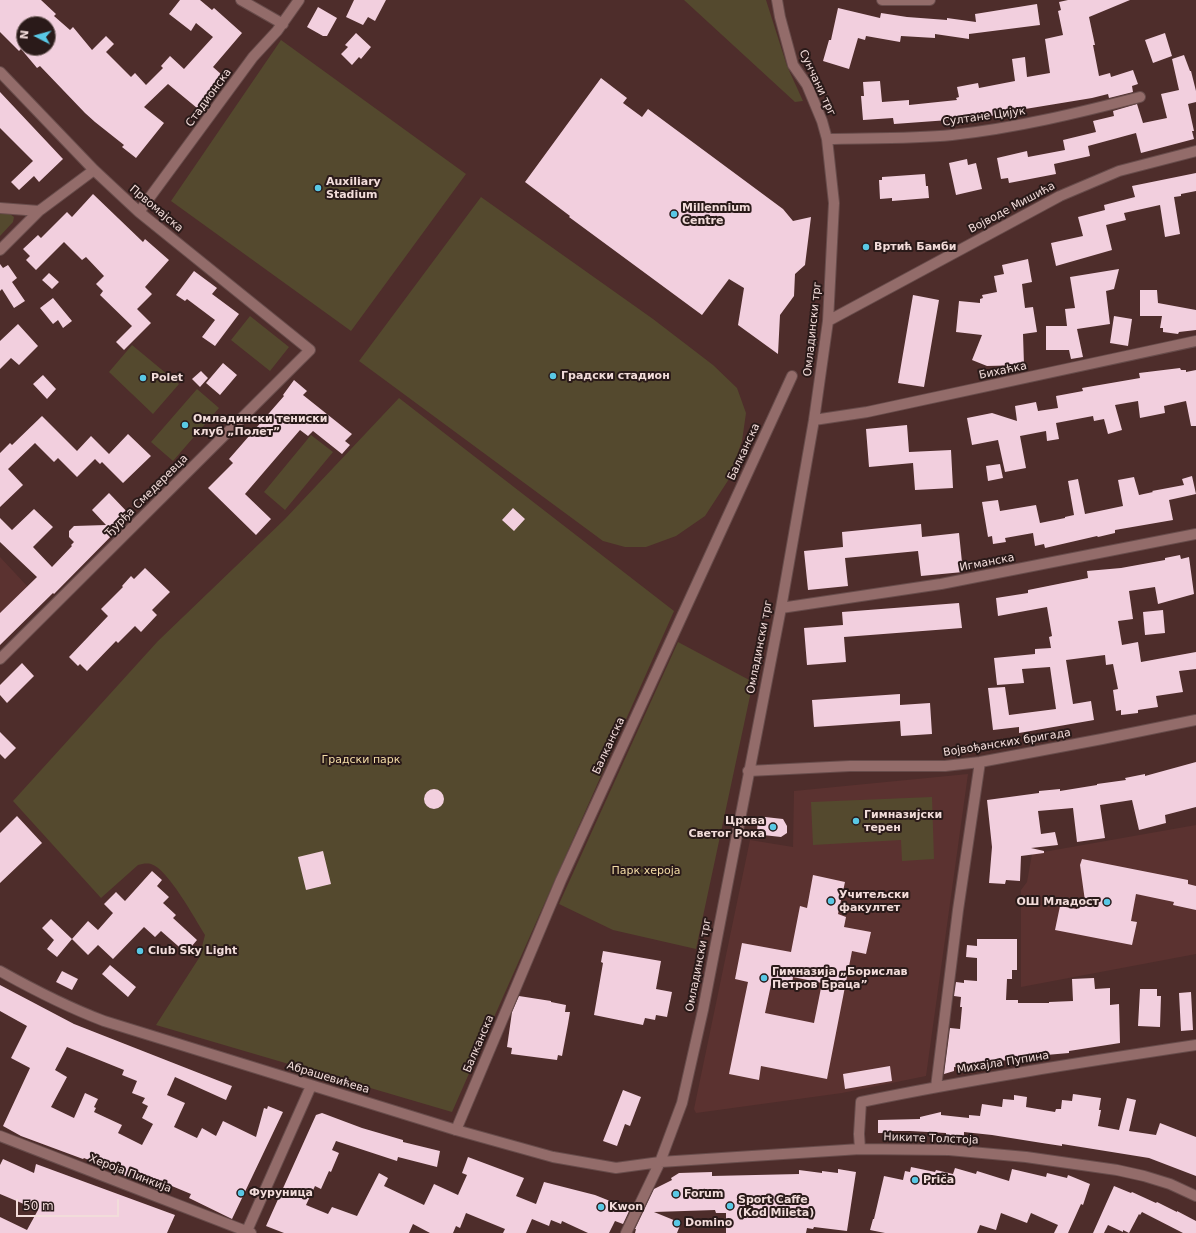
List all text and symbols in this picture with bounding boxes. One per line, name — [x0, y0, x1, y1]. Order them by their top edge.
north arrow — [16, 16, 56, 56]
text: N — [18, 30, 32, 40]
street label: Сунчани трг — [796, 48, 838, 118]
street label: Стадионска — [183, 66, 235, 130]
street label: Султане Цијук — [942, 105, 1026, 129]
place label: Auxiliary Stadium — [326, 175, 381, 201]
street label: Војводе Мишића — [966, 180, 1058, 236]
street label: Првомајска — [126, 183, 186, 235]
marker: Auxiliary Stadium — [313, 183, 323, 193]
place label: Millennium Centre — [682, 201, 750, 227]
marker: Millennium Centre — [669, 209, 679, 219]
place label: Вртић Бамби — [874, 240, 956, 254]
marker: Вртић Бамби — [861, 242, 871, 252]
street label: Омладински трг — [801, 281, 825, 377]
street label: Бихаћка — [978, 360, 1028, 382]
place label: Градски стадион — [561, 369, 670, 383]
place label: Polet — [151, 371, 183, 385]
marker: Градски стадион — [548, 371, 558, 381]
marker: Polet — [138, 373, 148, 383]
place label: Омладински тениски клуб „Полет” — [193, 412, 327, 438]
marker: Омладински тениски клуб „Полет” — [180, 420, 190, 430]
street label: Балканска — [725, 421, 763, 483]
street label: Ђурђа Смедеревца — [103, 452, 191, 540]
street label: Игманска — [958, 551, 1016, 575]
street label: Омладински трг — [744, 599, 776, 695]
street label: Балканска — [590, 715, 628, 777]
street label: Војвођанских бригада — [942, 726, 1072, 760]
park label: Градски парк — [322, 753, 400, 767]
place label: Гимназијски терен — [864, 808, 942, 834]
place label: Црква Светог Рока — [688, 814, 765, 840]
marker: Гимназијски терен — [851, 816, 861, 826]
marker: Црква Светог Рока — [768, 822, 778, 832]
park label: Парк хероја — [612, 864, 680, 878]
place label: Учитељски факултет — [839, 888, 909, 914]
place label: ОШ Младост — [1016, 895, 1099, 909]
marker: Учитељски факултет — [826, 896, 836, 906]
marker: ОШ Младост — [1102, 897, 1112, 907]
street label: Омладински трг — [683, 917, 715, 1013]
place label: Club Sky Light — [148, 944, 237, 958]
marker: Club Sky Light — [135, 946, 145, 956]
place label: Гимназија „Борислав Петров Браца” — [772, 965, 908, 991]
marker: Гимназија „Борислав Петров Браца” — [759, 973, 769, 983]
street label: Балканска — [461, 1013, 497, 1075]
street label: Михајла Пупина — [956, 1049, 1050, 1077]
street label: Абрашевићева — [285, 1059, 371, 1097]
street label: Никите Толстоја — [883, 1131, 979, 1147]
street label: Хероја Пинкија — [87, 1152, 173, 1196]
place label: Priča — [923, 1173, 954, 1187]
marker: Priča — [910, 1175, 920, 1185]
place label: Фуруница — [249, 1186, 313, 1200]
place label: Forum — [684, 1187, 723, 1201]
marker: Фуруница — [236, 1188, 246, 1198]
marker: Forum — [671, 1189, 681, 1199]
scale bar — [18, 1191, 121, 1217]
place label: Sport Caffe (Kod Mileta) — [738, 1193, 814, 1219]
text: 50 m — [23, 1199, 54, 1213]
place label: Kwon — [609, 1200, 643, 1214]
marker: Sport Caffe (Kod Mileta) — [725, 1201, 735, 1211]
marker: Kwon — [596, 1202, 606, 1212]
place label: Domino — [685, 1216, 732, 1230]
marker: Domino — [672, 1218, 682, 1228]

